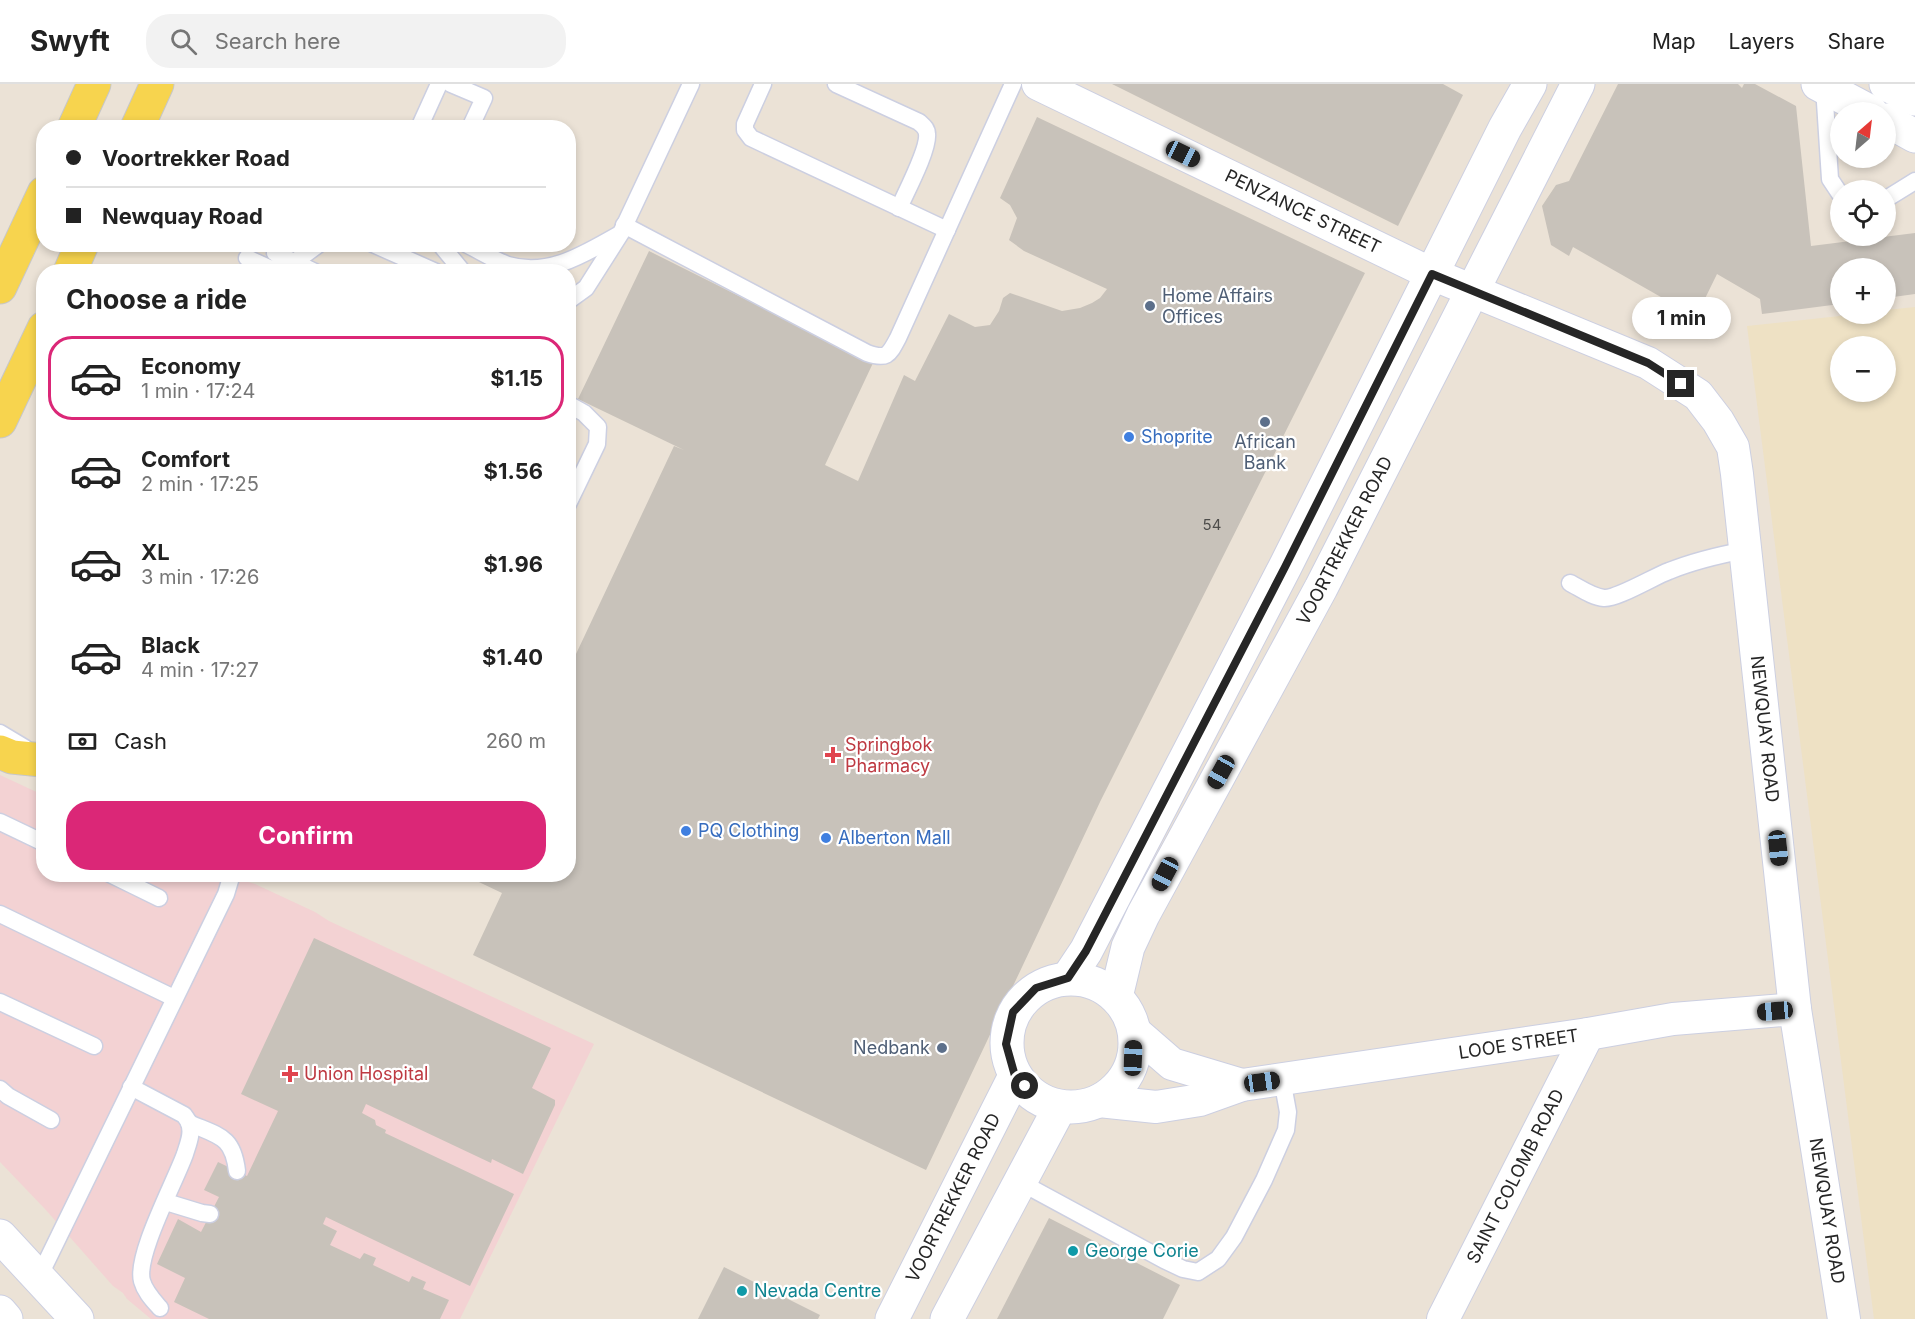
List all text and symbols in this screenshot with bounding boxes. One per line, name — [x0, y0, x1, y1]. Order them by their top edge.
search box — [146, 14, 566, 68]
text: Swyft — [30, 24, 110, 58]
icon: search — [167, 25, 200, 58]
text: Search here — [215, 28, 340, 54]
text: Map — [1652, 29, 1696, 54]
text: Layers — [1729, 29, 1795, 54]
text: Share — [1828, 29, 1885, 54]
north arrow — [1830, 102, 1896, 168]
map controls — [1830, 102, 1896, 402]
car — [1163, 138, 1203, 170]
text: Voortrekker Road — [102, 145, 290, 171]
street label: PENZANCE STREET — [1222, 165, 1384, 258]
button: locate — [1830, 180, 1896, 246]
text: Newquay Road — [102, 203, 263, 229]
button: + — [1830, 258, 1896, 324]
text: Choose a ride — [66, 283, 247, 316]
place label: Home Affairs Offices — [1162, 285, 1273, 327]
callout: 1 min — [1632, 297, 1730, 339]
marker: Home Affairs Offices — [1143, 299, 1157, 313]
text: 1 min — [1657, 306, 1706, 330]
button: − — [1830, 336, 1896, 402]
icon: car — [69, 351, 123, 405]
text: Economy — [141, 353, 241, 379]
text: $1.15 — [490, 365, 543, 391]
route end — [1667, 370, 1694, 397]
text: 1 min · 17:24 — [141, 379, 255, 403]
marker: African Bank — [1258, 415, 1272, 429]
place label: Shoprite — [1141, 426, 1213, 447]
marker: Shoprite — [1122, 430, 1136, 444]
place label: African Bank — [1234, 431, 1296, 473]
icon: car — [69, 444, 123, 498]
text: Comfort — [141, 446, 230, 472]
street label: VOORTREKKER ROAD — [1292, 453, 1396, 628]
text: $1.56 — [484, 458, 543, 484]
text: 2 min · 17:25 — [141, 472, 259, 496]
house number: 54 — [1203, 515, 1221, 534]
icon: car — [69, 537, 123, 591]
text: XL — [141, 539, 170, 565]
text: $1.96 — [483, 551, 543, 577]
text: 3 min · 17:26 — [141, 565, 259, 589]
icon: car — [69, 630, 123, 684]
text: Black — [141, 632, 200, 658]
text: $1.40 — [482, 644, 543, 670]
street label: NEWQUAY ROAD — [1747, 654, 1784, 803]
text: 4 min · 17:27 — [141, 658, 259, 682]
icon: cash — [66, 725, 99, 758]
text: Cash — [114, 728, 167, 754]
text: 260 m — [486, 729, 546, 753]
place label: Springbok Pharmacy — [845, 734, 932, 776]
marker: Springbok Pharmacy — [826, 748, 840, 762]
car — [1204, 752, 1238, 792]
button: Confirm — [66, 801, 546, 870]
place label: PQ Clothing — [698, 820, 799, 841]
marker: PQ Clothing — [679, 824, 693, 838]
place label: Alberton Mall — [838, 827, 951, 848]
car — [1767, 829, 1789, 867]
marker: Alberton Mall — [819, 831, 833, 845]
car — [1149, 854, 1181, 894]
car — [1756, 1000, 1794, 1022]
street label: LOOE STREET — [1457, 1025, 1580, 1063]
place label: Nedbank — [853, 1037, 930, 1058]
car — [1123, 1040, 1143, 1076]
marker: Nedbank — [935, 1041, 949, 1055]
place label: Union Hospital — [304, 1063, 428, 1084]
marker: Union Hospital — [281, 1065, 299, 1083]
car — [1243, 1071, 1281, 1093]
route start — [1011, 1072, 1038, 1099]
street label: SAINT COLOMB ROAD — [1462, 1086, 1568, 1267]
street label: VOORTREKKER ROAD — [901, 1109, 1005, 1286]
street label: NEWQUAY ROAD — [1806, 1136, 1849, 1285]
place label: George Corie — [1085, 1240, 1199, 1261]
marker: George Corie — [1066, 1244, 1080, 1258]
place label: Nevada Centre — [754, 1280, 881, 1301]
marker: Nevada Centre — [735, 1284, 749, 1298]

